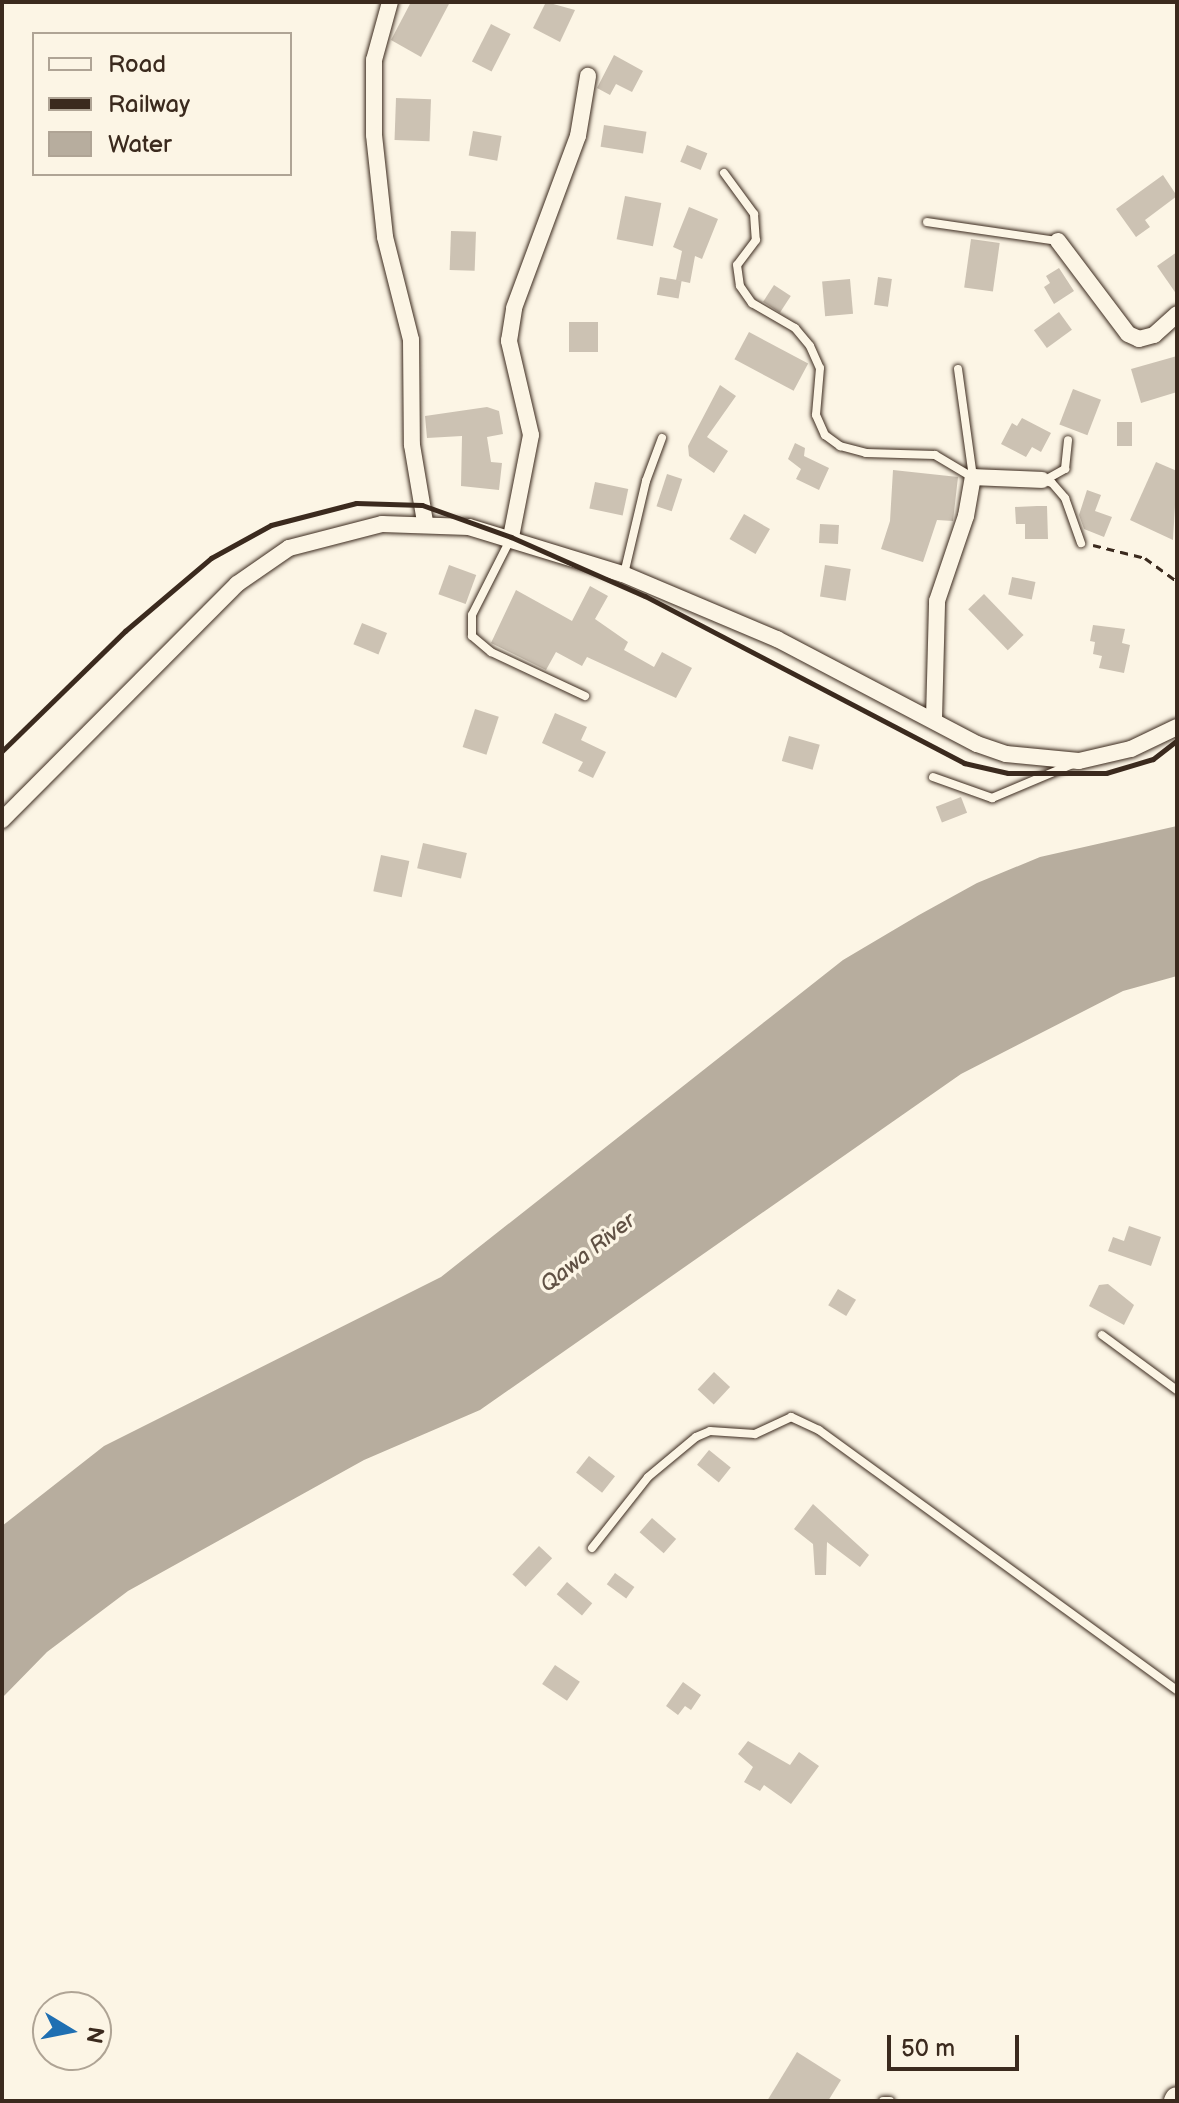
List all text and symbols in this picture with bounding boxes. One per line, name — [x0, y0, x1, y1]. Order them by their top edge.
legend — [32, 32, 292, 176]
text: Road — [108, 50, 166, 79]
text: Railway — [108, 90, 190, 119]
text: Water — [108, 130, 172, 159]
water label: Qawa River — [535, 1208, 641, 1298]
north arrow — [32, 1991, 112, 2071]
scale bar — [891, 2019, 1023, 2069]
text: N — [79, 2024, 109, 2045]
text: 50 m — [901, 2034, 955, 2063]

